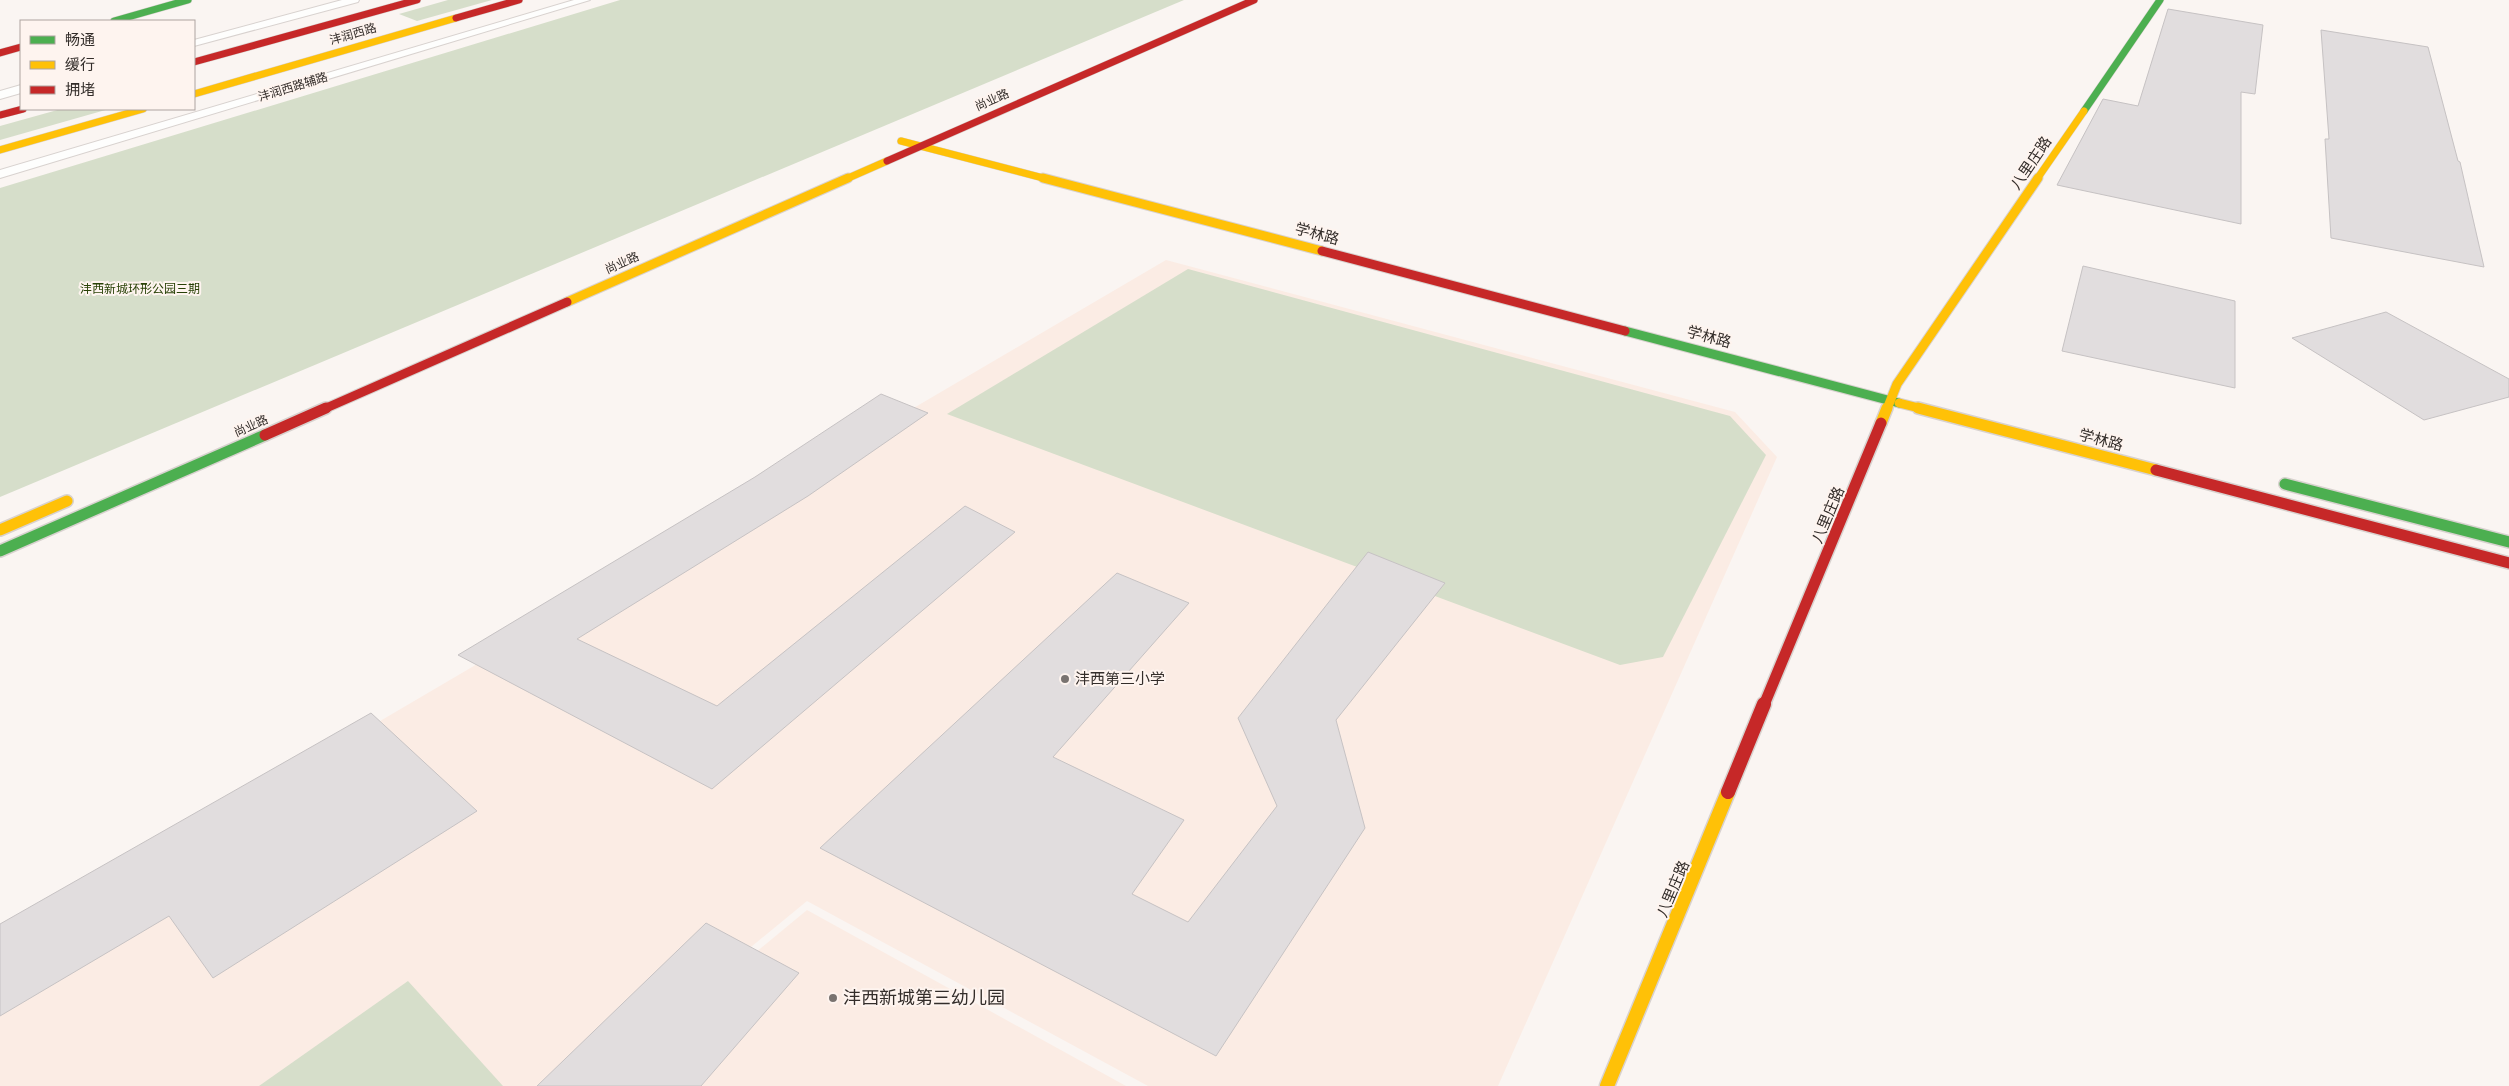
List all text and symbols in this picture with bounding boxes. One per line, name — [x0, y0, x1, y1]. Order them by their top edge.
legend — [20, 20, 195, 110]
street label: 沣润西路 — [328, 21, 378, 47]
text: 畅通 — [65, 31, 95, 48]
text: 缓行 — [65, 56, 95, 73]
street label: 沣润西路辅路 — [257, 70, 329, 104]
text: 拥堵 — [65, 81, 95, 98]
street label: 尚业路 — [973, 86, 1011, 114]
street label: 八里庄路 — [2007, 133, 2054, 192]
street label: 学林路 — [1293, 219, 1341, 248]
street label: 尚业路 — [603, 249, 641, 277]
park label: 沣西新城环形公园三期 — [80, 282, 200, 296]
street label: 学林路 — [1685, 322, 1733, 351]
street label: 尚业路 — [232, 412, 270, 440]
street label: 学林路 — [2077, 425, 2125, 454]
street label: 八里庄路 — [1808, 484, 1847, 546]
place label: 沣西第三小学 — [1075, 670, 1165, 687]
marker: 沣西第三小学 — [1059, 673, 1071, 685]
street label: 八里庄路 — [1653, 858, 1692, 920]
place label: 沣西新城第三幼儿园 — [843, 987, 1005, 1008]
marker: 沣西新城第三幼儿园 — [827, 992, 839, 1004]

